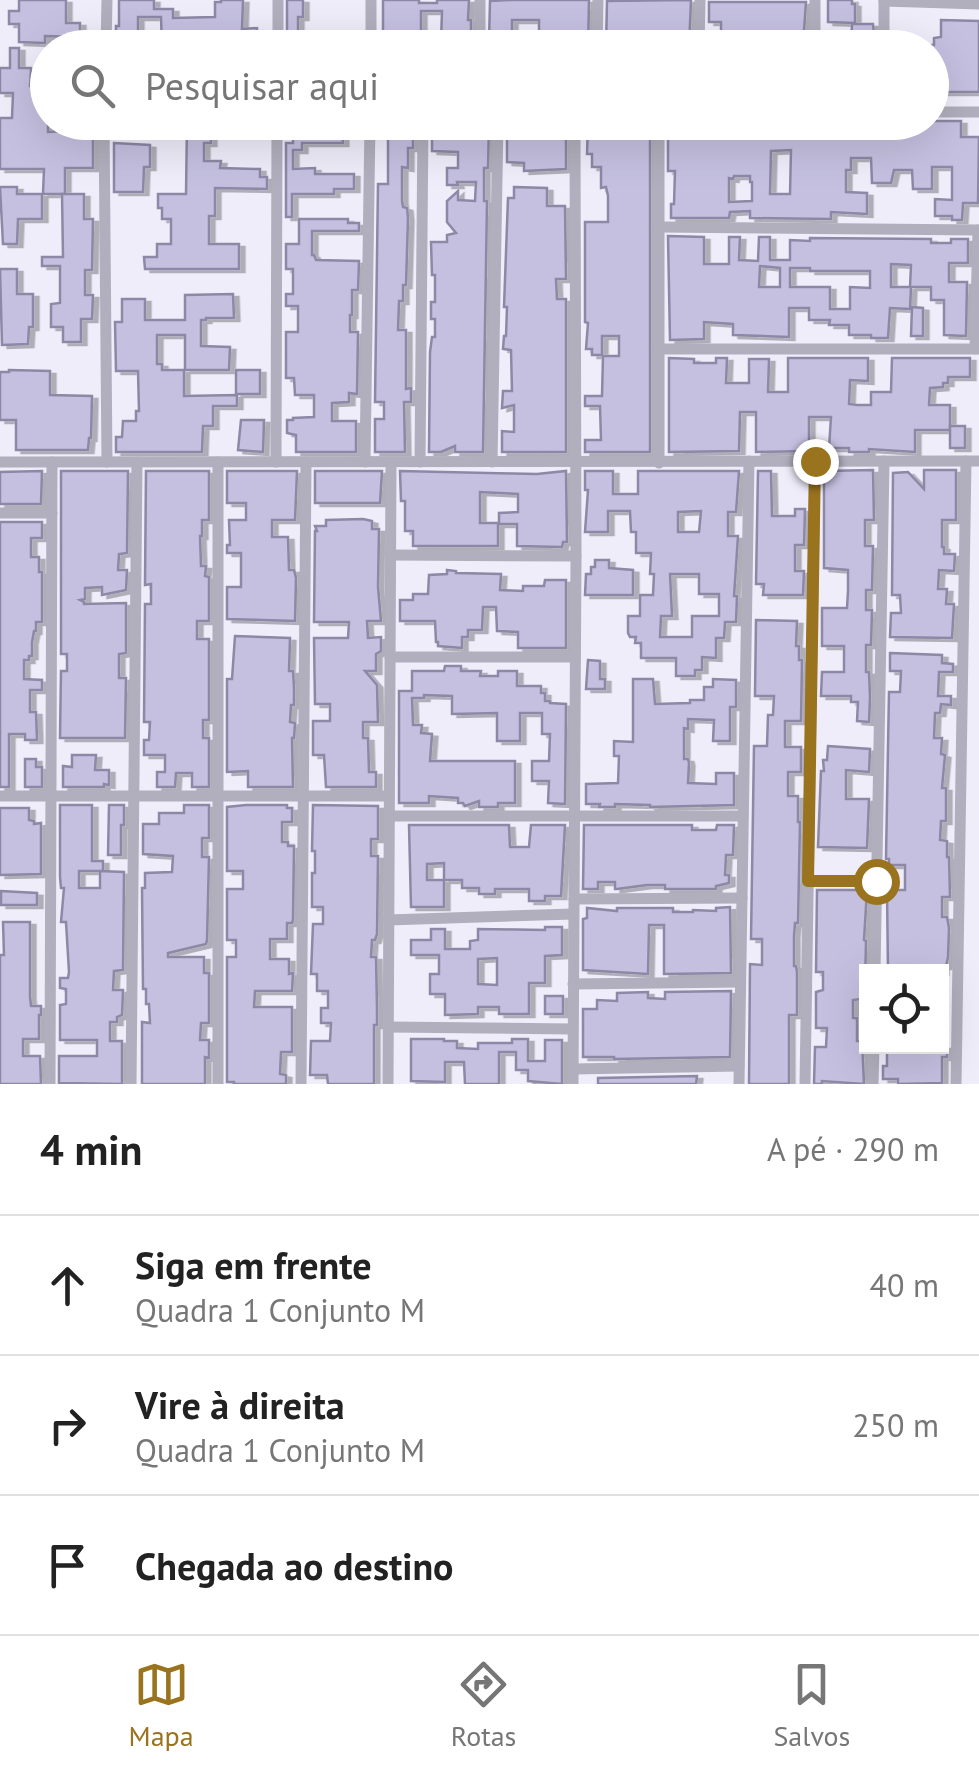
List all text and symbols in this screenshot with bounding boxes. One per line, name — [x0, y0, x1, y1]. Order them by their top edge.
search box — [30, 30, 949, 140]
icon: search — [65, 58, 120, 113]
text: Pesquisar aqui — [145, 61, 379, 110]
route end — [793, 439, 839, 485]
route start — [854, 859, 900, 905]
map controls — [859, 964, 949, 1054]
button: locate — [859, 964, 949, 1054]
text: 4 min — [40, 1122, 142, 1177]
text: A pé · 290 m — [767, 1128, 939, 1170]
text: Siga em frente — [135, 1240, 372, 1289]
icon: ahead — [40, 1258, 95, 1313]
text: 40 m — [870, 1264, 939, 1306]
text: Quadra 1 Conjunto M — [135, 1289, 425, 1331]
text: Vire à direita — [135, 1380, 345, 1429]
icon: right — [40, 1398, 95, 1453]
text: 250 m — [852, 1404, 939, 1446]
text: Quadra 1 Conjunto M — [135, 1429, 425, 1471]
icon: arrive — [40, 1538, 95, 1593]
text: Chegada ao destino — [135, 1541, 454, 1590]
tab: Mapa — [129, 1657, 194, 1754]
tab: Rotas — [451, 1657, 516, 1754]
tab: Salvos — [773, 1657, 850, 1754]

